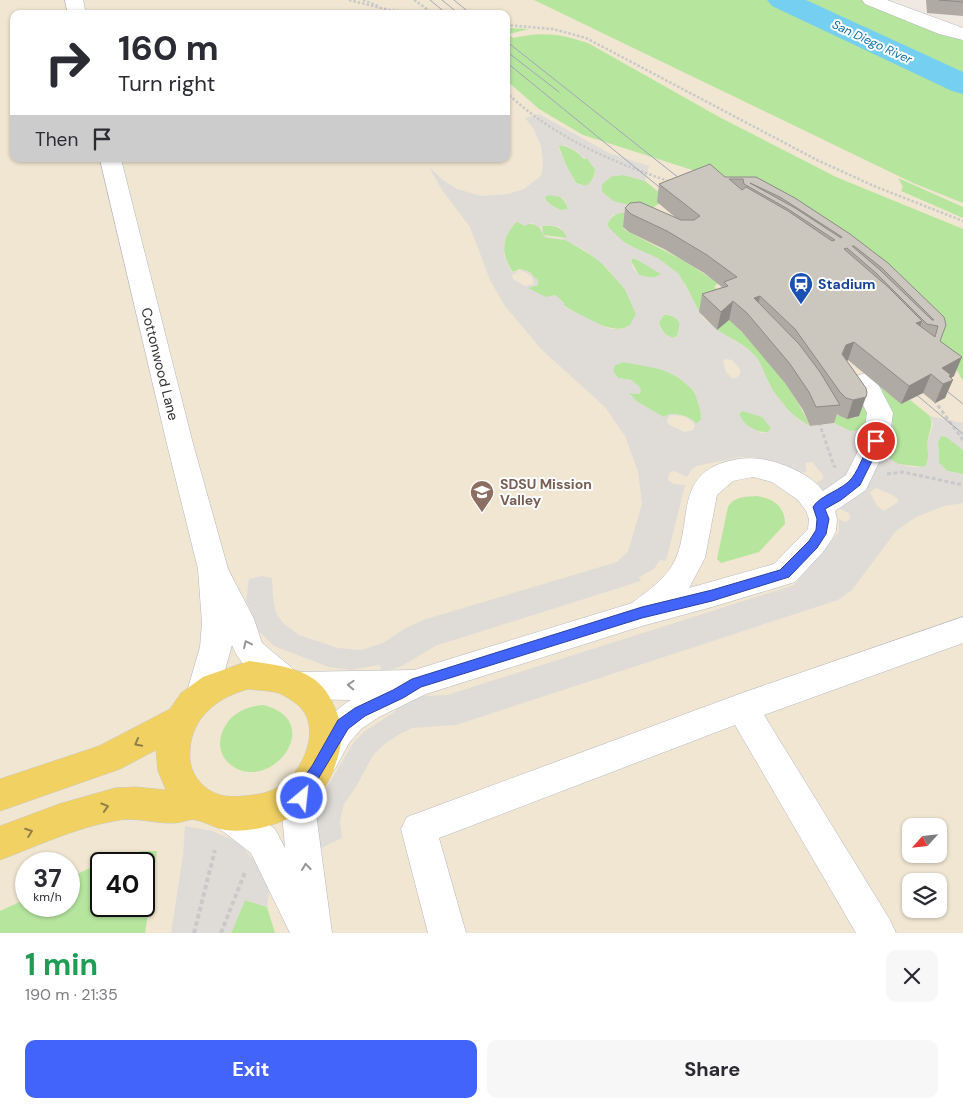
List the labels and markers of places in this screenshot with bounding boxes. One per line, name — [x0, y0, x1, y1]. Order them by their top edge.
station icon: Stadium — [788, 271, 814, 305]
place label: Stadium — [818, 275, 876, 293]
pin — [855, 420, 897, 462]
place label: SDSU Mission Valley — [500, 475, 592, 509]
school or university icon: SDSU Mission Valley — [469, 479, 495, 513]

